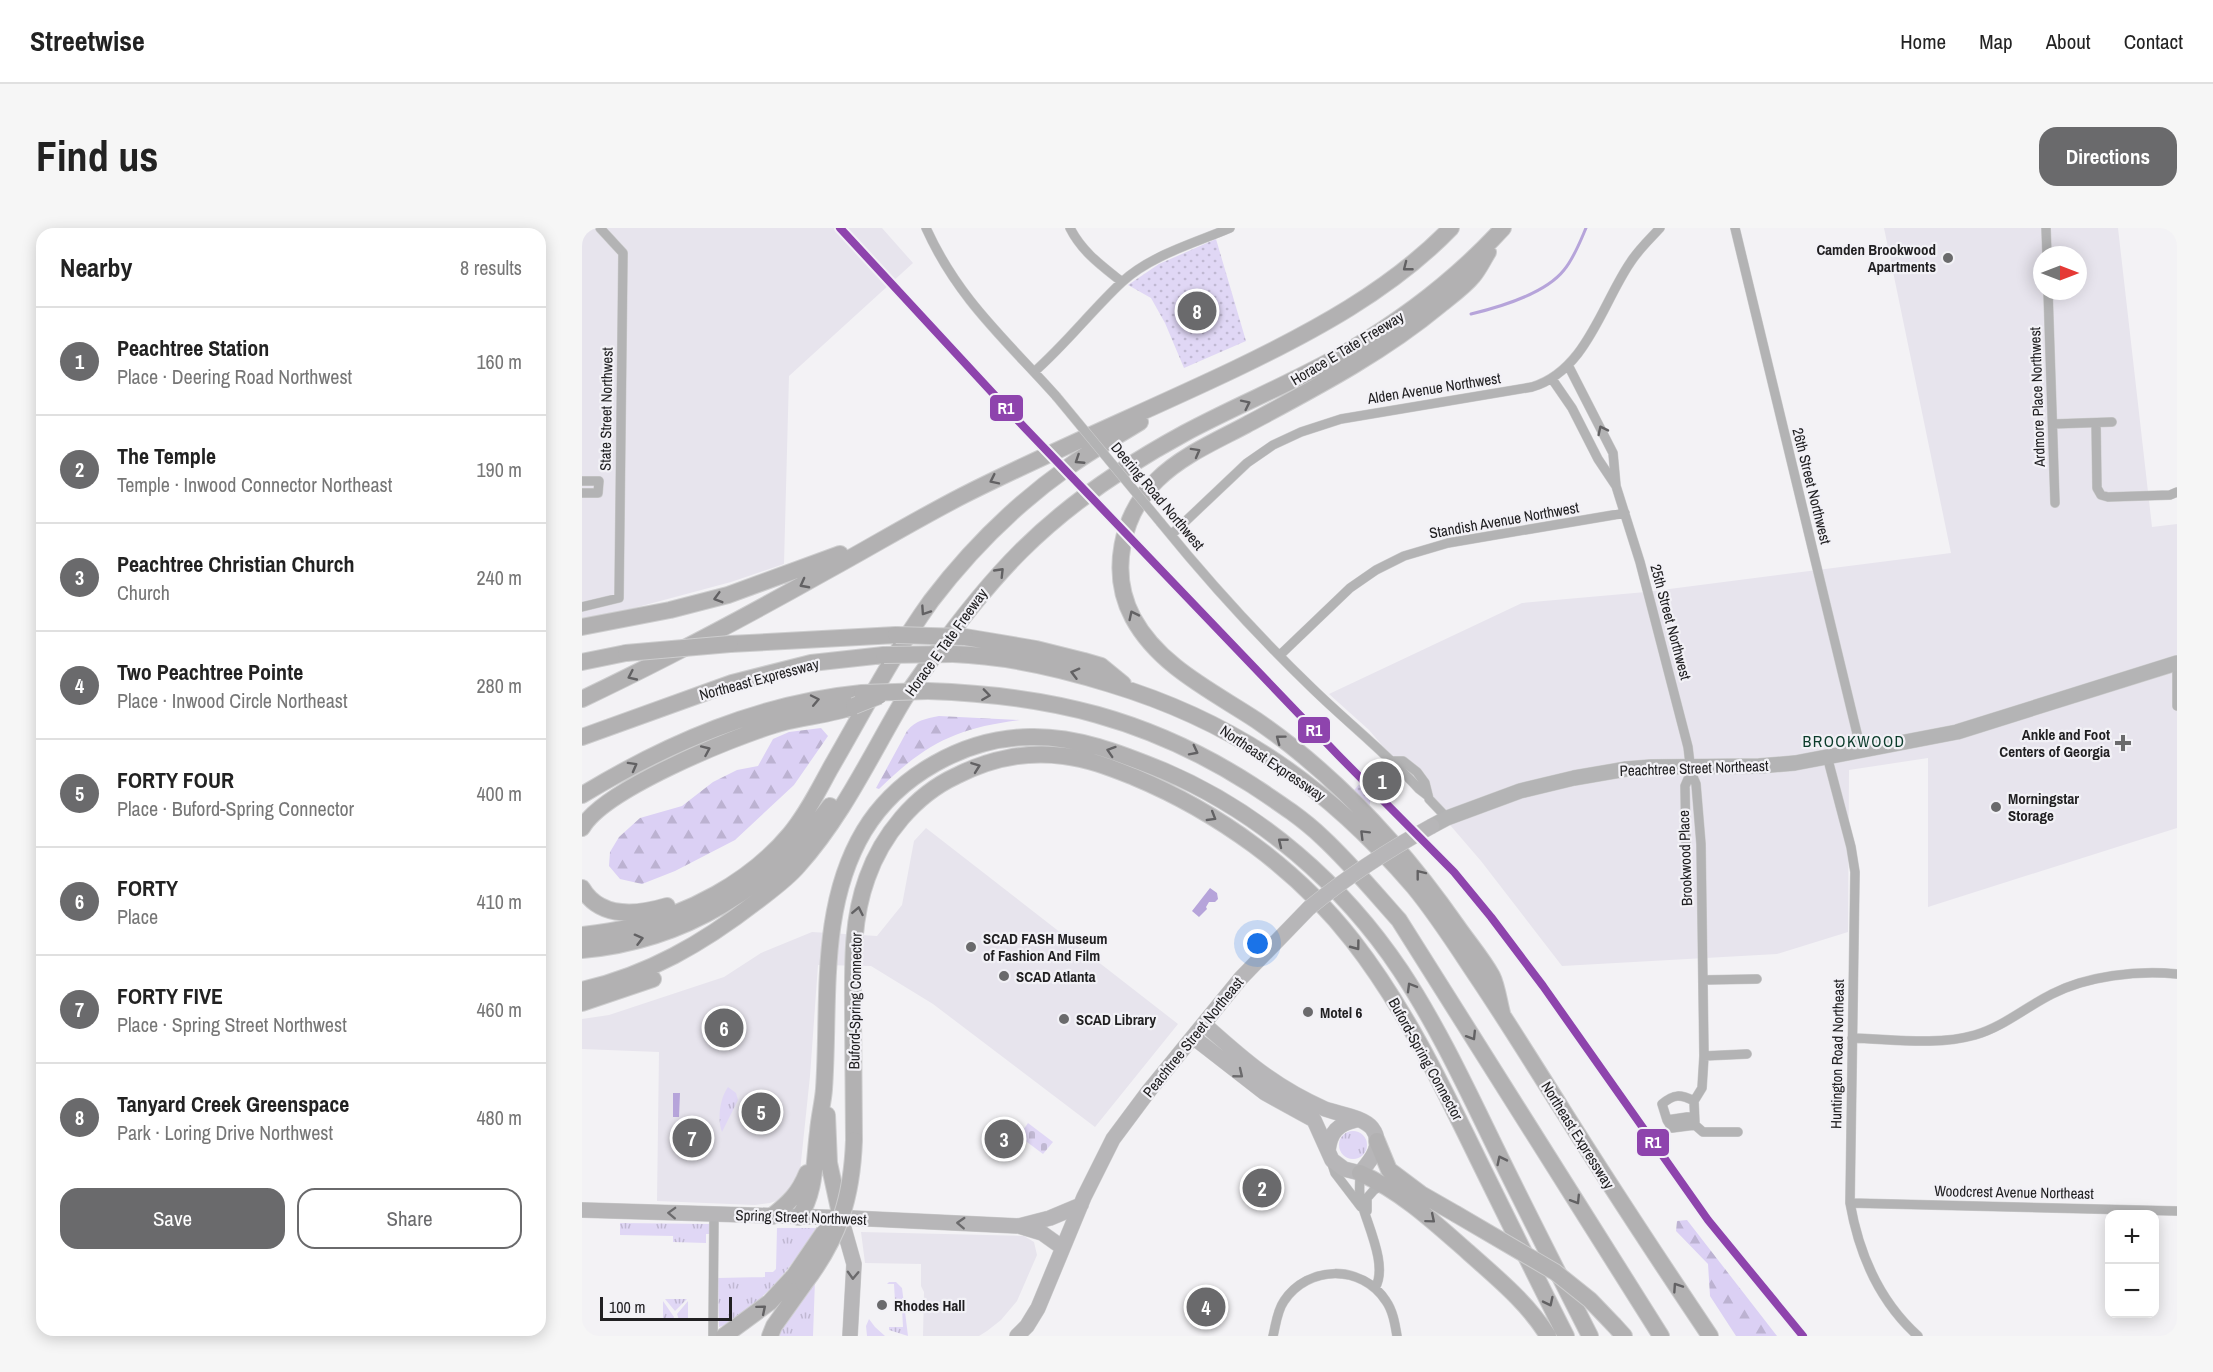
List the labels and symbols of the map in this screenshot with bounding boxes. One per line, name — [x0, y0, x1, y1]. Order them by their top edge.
place label: Camden Brookwood Apartments — [1816, 239, 1936, 277]
north arrow — [2033, 246, 2087, 300]
marker: Camden Brookwood Apartments — [1941, 251, 1955, 265]
one-way arrow — [1403, 259, 1414, 270]
pin: 8 — [1178, 288, 1216, 334]
street label: Horace E Tate Freeway — [1286, 305, 1408, 390]
street label: Ardmore Place Northwest — [2024, 326, 2050, 468]
street label: State Street Northwest — [594, 346, 618, 471]
street label: Alden Avenue Northwest — [1365, 367, 1503, 409]
line badge: R1 — [989, 394, 1024, 422]
text: R1 — [998, 397, 1015, 419]
one-way arrow — [1240, 399, 1251, 411]
one-way arrow — [1598, 426, 1610, 437]
street label: 26th Street Northwest — [1787, 426, 1837, 547]
street label: Deering Road Northwest — [1106, 437, 1210, 555]
one-way arrow — [1190, 448, 1200, 459]
one-way arrow — [1074, 453, 1085, 464]
one-way arrow — [990, 473, 1000, 484]
street label: Standish Avenue Northwest — [1428, 496, 1581, 544]
street label: 25th Street Northwest — [1645, 562, 1697, 683]
one-way arrow — [993, 568, 1004, 579]
one-way arrow — [799, 577, 810, 588]
street label: Horace E Tate Freeway — [900, 583, 993, 700]
one-way arrow — [713, 591, 724, 603]
one-way arrow — [921, 604, 932, 615]
one-way arrow — [1128, 610, 1140, 621]
street label: Northeast Expressway — [697, 653, 822, 705]
one-way arrow — [627, 668, 638, 680]
one-way arrow — [1070, 668, 1080, 681]
one-way arrow — [982, 688, 991, 700]
one-way arrow — [810, 694, 820, 707]
line badge: R1 — [1297, 716, 1331, 744]
text: R1 — [1306, 719, 1323, 741]
street label: Northeast Expressway — [1216, 720, 1331, 807]
place label: Ankle and Foot Centers of Georgia — [1999, 724, 2110, 762]
district label: BROOKWOOD — [1802, 730, 1906, 752]
marker: Ankle and Foot Centers of Georgia — [2114, 734, 2132, 752]
one-way arrow — [1276, 735, 1287, 746]
one-way arrow — [1187, 744, 1198, 755]
one-way arrow — [1106, 745, 1117, 758]
one-way arrow — [700, 746, 711, 758]
street label: Peachtree Street Northeast — [1619, 755, 1769, 781]
pin: 1 — [1362, 758, 1402, 804]
one-way arrow — [970, 761, 981, 774]
one-way arrow — [626, 762, 637, 773]
place label: Morningstar Storage — [2008, 788, 2079, 826]
marker: Morningstar Storage — [1989, 800, 2003, 814]
one-way arrow — [1206, 809, 1216, 821]
street label: Brookwood Place — [1673, 810, 1697, 906]
one-way arrow — [1361, 830, 1372, 841]
one-way arrow — [1278, 838, 1289, 849]
one-way arrow — [1416, 870, 1427, 881]
one-way arrow — [851, 906, 864, 916]
place label: SCAD FASH Museum of Fashion And Film — [983, 928, 1107, 966]
your location — [1243, 929, 1272, 958]
street label: Buford-Spring Connector — [843, 932, 867, 1070]
one-way arrow — [634, 934, 644, 947]
marker: SCAD FASH Museum of Fashion And Film — [964, 940, 978, 954]
one-way arrow — [1349, 940, 1360, 951]
place label: SCAD Atlanta — [1016, 966, 1096, 987]
marker: SCAD Atlanta — [997, 969, 1011, 983]
street label: Peachtree Street Northeast — [1138, 972, 1248, 1102]
street label: Huntington Road Northeast — [1825, 978, 1849, 1129]
one-way arrow — [1406, 983, 1418, 993]
street label: Buford-Spring Connector — [1384, 994, 1468, 1124]
place label: Motel 6 — [1320, 1002, 1363, 1023]
marker: Motel 6 — [1301, 1005, 1315, 1019]
pin: 6 — [704, 1006, 744, 1050]
place label: SCAD Library — [1076, 1009, 1156, 1030]
marker: SCAD Library — [1057, 1012, 1071, 1026]
one-way arrow — [1464, 1030, 1476, 1040]
one-way arrow — [1232, 1067, 1243, 1078]
street label: Northeast Expressway — [1536, 1077, 1620, 1193]
pin: 5 — [742, 1090, 780, 1134]
pin: 7 — [672, 1116, 712, 1160]
pin: 3 — [984, 1116, 1024, 1162]
line badge: R1 — [1636, 1128, 1670, 1157]
text: R1 — [1645, 1131, 1662, 1153]
one-way arrow — [1497, 1155, 1509, 1166]
pin: 2 — [1242, 1166, 1282, 1210]
street label: Woodcrest Avenue Northeast — [1934, 1180, 2095, 1204]
one-way arrow — [1569, 1194, 1580, 1205]
street label: Spring Street Northwest — [735, 1204, 868, 1230]
one-way arrow — [667, 1206, 676, 1219]
one-way arrow — [1424, 1212, 1435, 1223]
one-way arrow — [957, 1217, 966, 1230]
one-way arrow — [847, 1270, 860, 1279]
one-way arrow — [1673, 1283, 1684, 1294]
pin: 4 — [1186, 1284, 1226, 1330]
scale bar — [600, 1294, 732, 1322]
place label: Rhodes Hall — [894, 1295, 965, 1316]
one-way arrow — [1541, 1295, 1553, 1306]
marker: Rhodes Hall — [875, 1298, 889, 1312]
one-way arrow — [755, 1305, 766, 1316]

